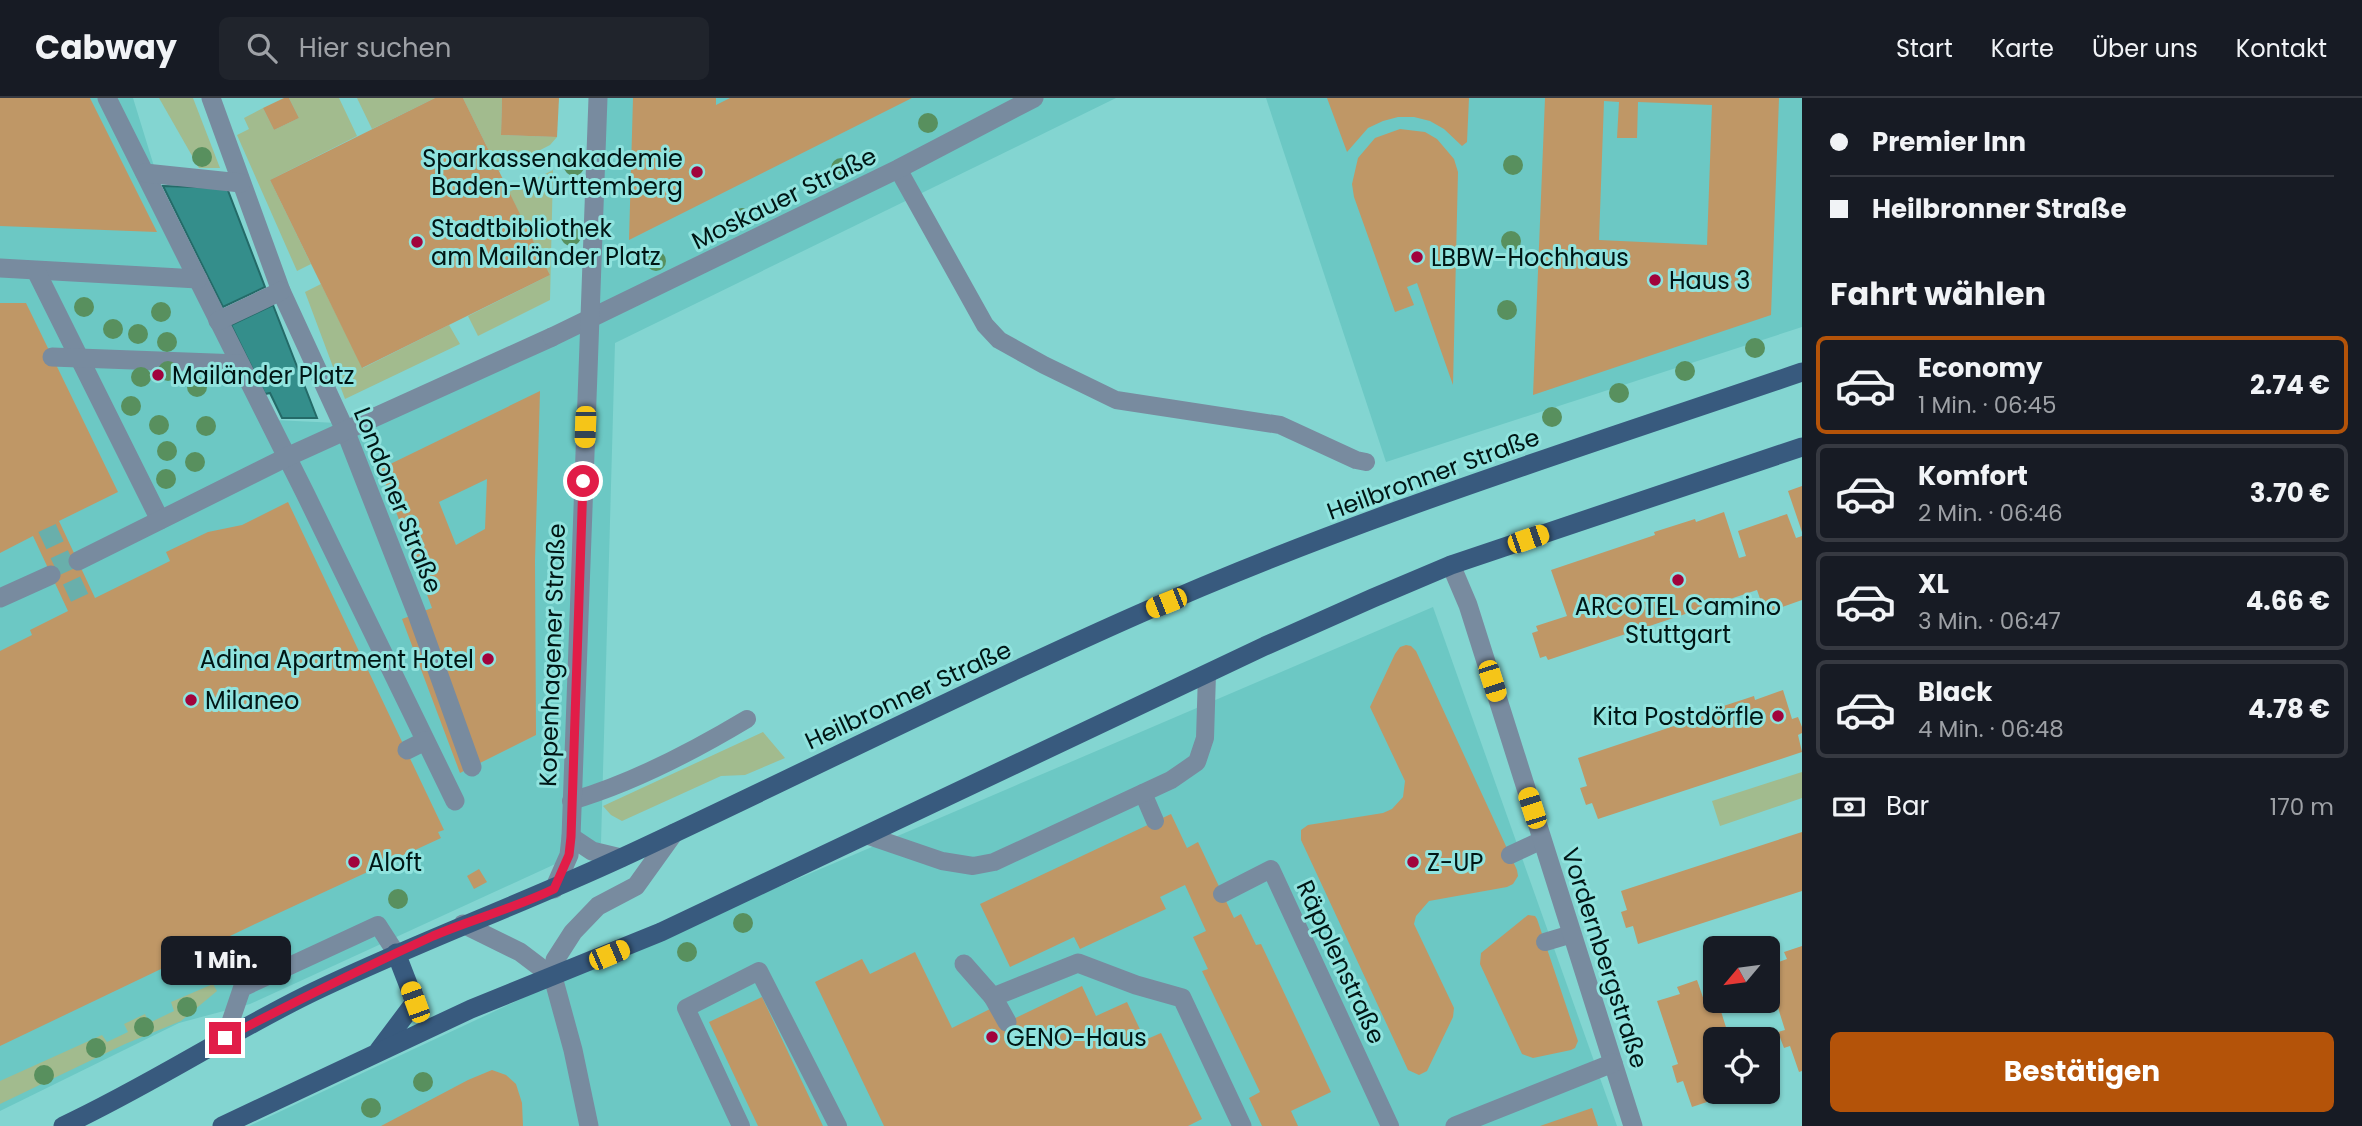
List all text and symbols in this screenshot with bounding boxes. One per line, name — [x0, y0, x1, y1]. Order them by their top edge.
search box — [219, 17, 709, 80]
text: Cabway — [35, 24, 177, 71]
icon: search — [243, 29, 281, 67]
text: Hier suchen — [299, 30, 451, 66]
text: Start — [1896, 32, 1953, 65]
text: Karte — [1991, 32, 2054, 65]
text: Über uns — [2092, 32, 2198, 65]
text: Kontakt — [2236, 32, 2327, 65]
text: Premier Inn — [1872, 124, 2026, 160]
street label: Moskauer Straße — [686, 139, 882, 257]
place label: Sparkassenakademie Baden-Württemberg — [422, 142, 683, 203]
marker: Sparkassenakademie Baden-Württemberg — [689, 164, 705, 180]
text: Heilbronner Straße — [1872, 191, 2127, 227]
place label: Stadtbibliothek am Mailänder Platz — [431, 212, 661, 273]
marker: Stadtbibliothek am Mailänder Platz — [409, 234, 425, 250]
place label: LBBW-Hochhaus — [1431, 241, 1629, 274]
marker: LBBW-Hochhaus — [1409, 249, 1425, 265]
place label: Haus 3 — [1669, 264, 1750, 297]
text: Fahrt wählen — [1830, 271, 2046, 316]
marker: Haus 3 — [1647, 272, 1663, 288]
text: Economy — [1918, 350, 2042, 386]
icon: car — [1834, 354, 1897, 417]
place label: Mailänder Platz — [172, 359, 354, 392]
marker: Mailänder Platz — [150, 367, 166, 383]
text: 2.74 € — [2250, 367, 2330, 403]
text: 1 Min. · 06:45 — [1918, 389, 2057, 421]
street label: Londoner Straße — [346, 402, 450, 598]
car — [574, 406, 597, 448]
street label: Heilbronner Straße — [1322, 420, 1544, 528]
text: Komfort — [1918, 458, 2028, 494]
icon: car — [1834, 462, 1897, 525]
route start — [567, 465, 599, 497]
text: 3.70 € — [2250, 475, 2330, 511]
text: 2 Min. · 06:46 — [1918, 497, 2063, 529]
car — [1505, 522, 1552, 556]
street label: Kopenhagener Straße — [531, 523, 573, 787]
text: XL — [1918, 566, 1949, 602]
icon: car — [1834, 570, 1897, 633]
marker: ARCOTEL Camino Stuttgart — [1670, 572, 1686, 588]
text: 4.66 € — [2246, 583, 2330, 619]
car — [1143, 585, 1190, 621]
place label: ARCOTEL Camino Stuttgart — [1575, 590, 1781, 651]
text: 3 Min. · 06:47 — [1918, 605, 2061, 637]
street label: Heilbronner Straße — [800, 633, 1016, 757]
place label: Adina Apartment Hotel — [200, 643, 474, 676]
marker: Adina Apartment Hotel — [480, 651, 496, 667]
car — [1476, 658, 1509, 704]
text: Black — [1918, 674, 1992, 710]
icon: car — [1834, 678, 1897, 741]
place label: Milaneo — [205, 684, 299, 717]
text: 4.78 € — [2248, 691, 2330, 727]
marker: Milaneo — [183, 692, 199, 708]
place label: Kita Postdörfle — [1593, 700, 1764, 733]
marker: Kita Postdörfle — [1770, 708, 1786, 724]
text: 4 Min. · 06:48 — [1918, 713, 2064, 745]
car — [1516, 785, 1549, 831]
icon: cash — [1830, 788, 1868, 826]
text: Bar — [1886, 788, 1929, 824]
text: 170 m — [2270, 791, 2334, 823]
street label: Vordernbergstraße — [1554, 844, 1656, 1072]
place label: Aloft — [368, 846, 422, 879]
place label: Z-UP — [1427, 846, 1483, 879]
marker: Aloft — [346, 854, 362, 870]
marker: Z-UP — [1405, 854, 1421, 870]
street label: Räpplenstraße — [1289, 875, 1393, 1049]
callout: 1 Min. — [160, 936, 290, 986]
north arrow — [1703, 936, 1780, 1013]
map controls — [1703, 936, 1780, 1104]
car — [586, 937, 633, 973]
text: 1 Min. — [194, 944, 258, 976]
car — [398, 979, 433, 1025]
place label: GENO-Haus — [1006, 1021, 1147, 1054]
route end — [209, 1022, 241, 1054]
button: locate — [1703, 1027, 1780, 1104]
marker: GENO-Haus — [984, 1029, 1000, 1045]
button: Bestätigen — [1830, 1032, 2334, 1112]

